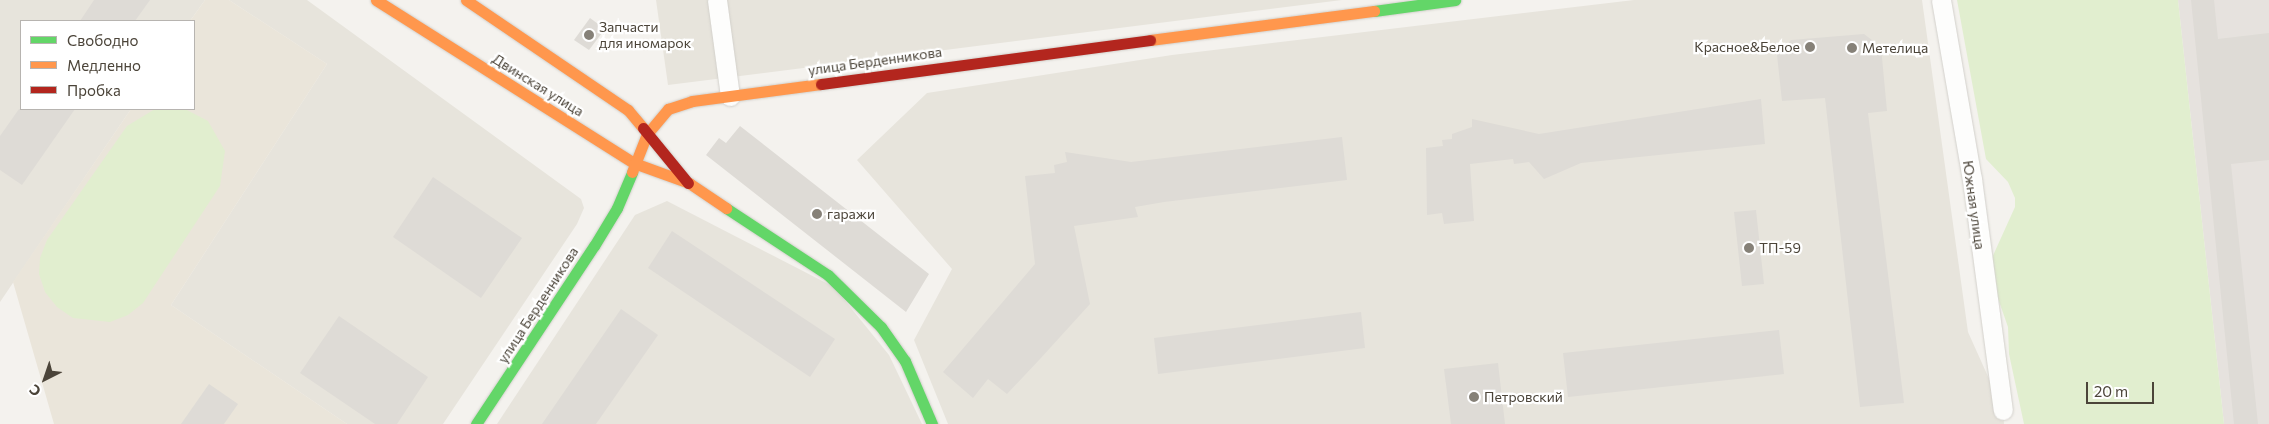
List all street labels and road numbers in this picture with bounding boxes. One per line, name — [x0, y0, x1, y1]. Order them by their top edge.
street label: улица Берденникова — [807, 43, 943, 79]
street label: Двинская улица — [489, 50, 587, 120]
street label: Южная улица — [1959, 159, 1989, 251]
street label: улица Берденникова — [494, 244, 582, 366]

